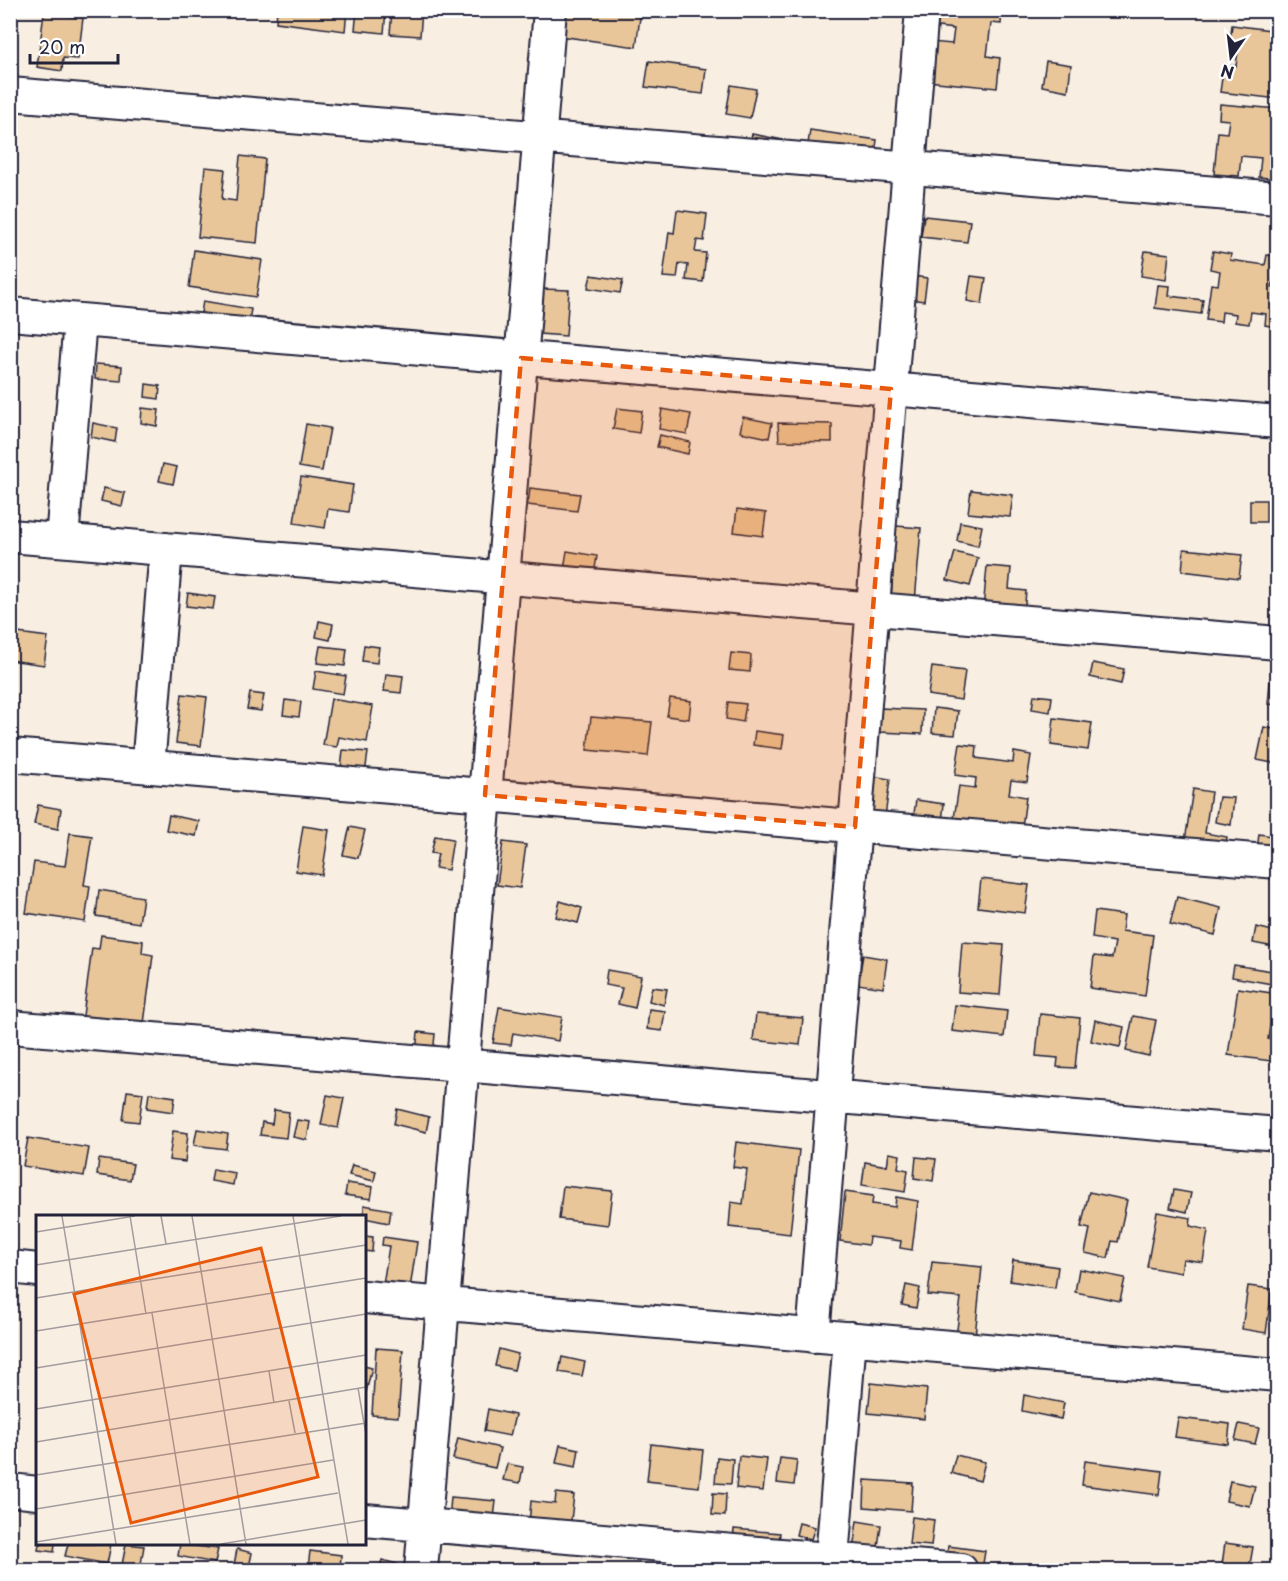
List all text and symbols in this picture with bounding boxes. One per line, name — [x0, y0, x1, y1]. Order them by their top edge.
scale bar — [30, 27, 118, 65]
north arrow — [1201, 27, 1261, 87]
text: 20 m — [39, 33, 85, 60]
text: N — [1218, 59, 1236, 86]
inset map — [36, 1215, 366, 1545]

